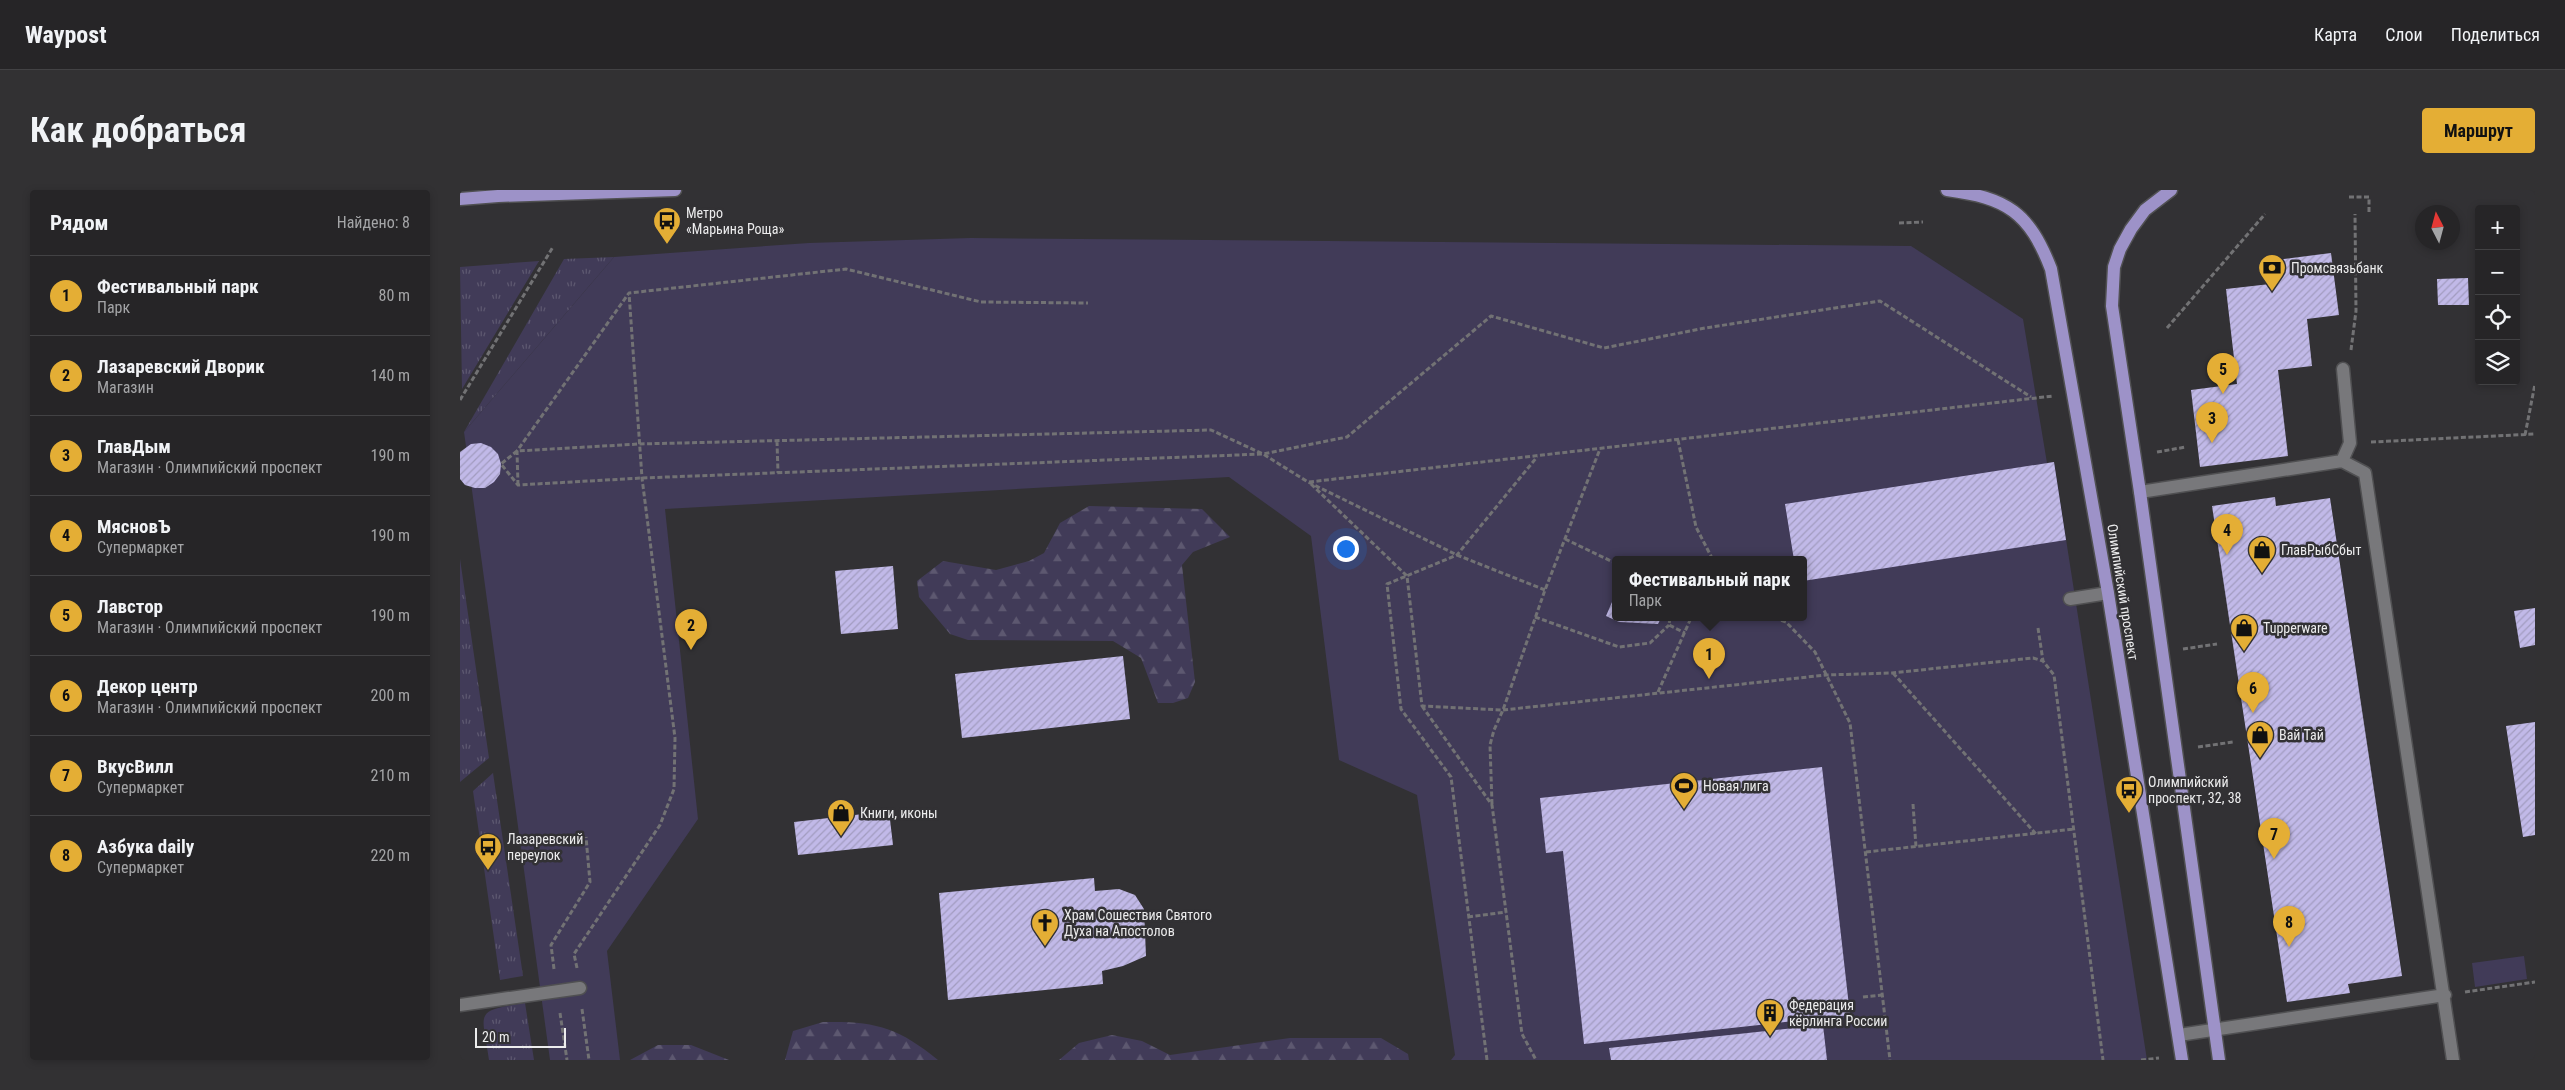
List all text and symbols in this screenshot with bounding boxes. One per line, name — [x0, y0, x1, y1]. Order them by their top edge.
text: Waypost — [25, 21, 107, 49]
text: Карта — [2314, 24, 2357, 45]
text: Слои — [2385, 24, 2423, 45]
text: Поделиться — [2451, 24, 2540, 45]
button: Маршрут — [2422, 108, 2535, 153]
text: Как добраться — [30, 110, 246, 151]
place label: Метро «Марьина Роща» — [686, 205, 784, 237]
north arrow — [2415, 205, 2460, 250]
map controls — [2475, 205, 2520, 385]
button: + — [2475, 205, 2520, 250]
bus stop icon: Метро «Марьина Роща» — [652, 206, 682, 245]
text: Рядом — [50, 211, 109, 235]
text: Найдено: 8 — [337, 213, 410, 232]
button: − — [2475, 250, 2520, 295]
bank icon: Промсвязьбанк — [2257, 253, 2287, 292]
place label: Промсвязьбанк — [2291, 260, 2384, 276]
text: Фестивальный парк — [97, 275, 259, 298]
text: 1 — [62, 286, 70, 305]
text: 80 m — [378, 286, 410, 305]
button: locate — [2475, 295, 2520, 340]
text: Парк — [97, 298, 130, 317]
button: layers — [2475, 340, 2520, 385]
pin: 5 — [2207, 353, 2239, 394]
text: Лазаревский Дворик — [97, 355, 265, 378]
text: 2 — [62, 366, 70, 385]
text: 140 m — [371, 366, 410, 385]
text: Магазин — [97, 378, 154, 397]
pin: 3 — [2196, 402, 2228, 443]
text: ГлавДым — [97, 435, 171, 458]
text: 3 — [62, 446, 70, 465]
text: 190 m — [371, 446, 410, 465]
text: Магазин · Олимпийский проспект — [97, 458, 322, 477]
pin: 4 — [2211, 514, 2243, 555]
text: МясновЪ — [97, 515, 171, 538]
street label: Олимпийский проспект — [2104, 523, 2142, 661]
text: 4 — [62, 526, 70, 545]
text: 190 m — [371, 526, 410, 545]
shop icon: ГлавРыбСбыт — [2247, 535, 2277, 574]
your location — [1333, 536, 1359, 562]
text: Супермаркет — [97, 538, 184, 557]
place label: ГлавРыбСбыт — [2281, 542, 2361, 558]
popup — [1612, 556, 1807, 621]
text: Фестивальный парк — [1629, 568, 1790, 591]
text: Парк — [1629, 591, 1662, 610]
text: Лавстор — [97, 595, 163, 618]
text: 5 — [62, 606, 70, 625]
text: 190 m — [371, 606, 410, 625]
pin: 2 — [675, 609, 707, 650]
shop icon: Tupperware — [2229, 613, 2259, 652]
text: Магазин · Олимпийский проспект — [97, 618, 322, 637]
place label: Tupperware — [2263, 620, 2328, 636]
pin: 1 — [1693, 638, 1725, 679]
pin: 6 — [2237, 672, 2269, 713]
text: Декор центр — [97, 675, 198, 698]
text: 6 — [62, 686, 70, 705]
text: 200 m — [371, 686, 410, 705]
text: Магазин · Олимпийский проспект — [97, 698, 322, 717]
shop icon: Вай Тай — [2245, 720, 2275, 759]
place label: Вай Тай — [2279, 727, 2324, 743]
text: ВкусВилл — [97, 755, 174, 778]
text: 7 — [62, 766, 70, 785]
text: 210 m — [371, 766, 410, 785]
sports icon: Новая лига — [1669, 771, 1699, 810]
place label: Олимпийский проспект, 32, 38 — [2148, 774, 2242, 806]
bus stop icon: Олимпийский проспект, 32, 38 — [2114, 775, 2144, 814]
text: Супермаркет — [97, 778, 184, 797]
place label: Новая лига — [1703, 778, 1769, 794]
shop icon: Книги, иконы — [826, 798, 856, 837]
place label: Книги, иконы — [860, 805, 938, 821]
pin: 7 — [2258, 818, 2290, 859]
place label: Лазаревский переулок — [507, 831, 583, 863]
bus stop icon: Лазаревский переулок — [473, 832, 503, 871]
text: Азбука daily — [97, 835, 194, 858]
text: 8 — [62, 846, 70, 865]
text: 220 m — [371, 846, 410, 865]
text: Супермаркет — [97, 858, 184, 877]
pin: 8 — [2273, 906, 2305, 947]
place label: Храм Сошествия Святого Духа на Апостолов — [1064, 907, 1212, 939]
church icon: Храм Сошествия Святого Духа на Апостолов — [1030, 908, 1060, 947]
place label: Федерация кёрлинга России — [1789, 997, 1887, 1029]
building icon: Федерация кёрлинга России — [1755, 998, 1785, 1037]
scale bar — [475, 1025, 566, 1048]
text: 20 m — [482, 1029, 510, 1045]

